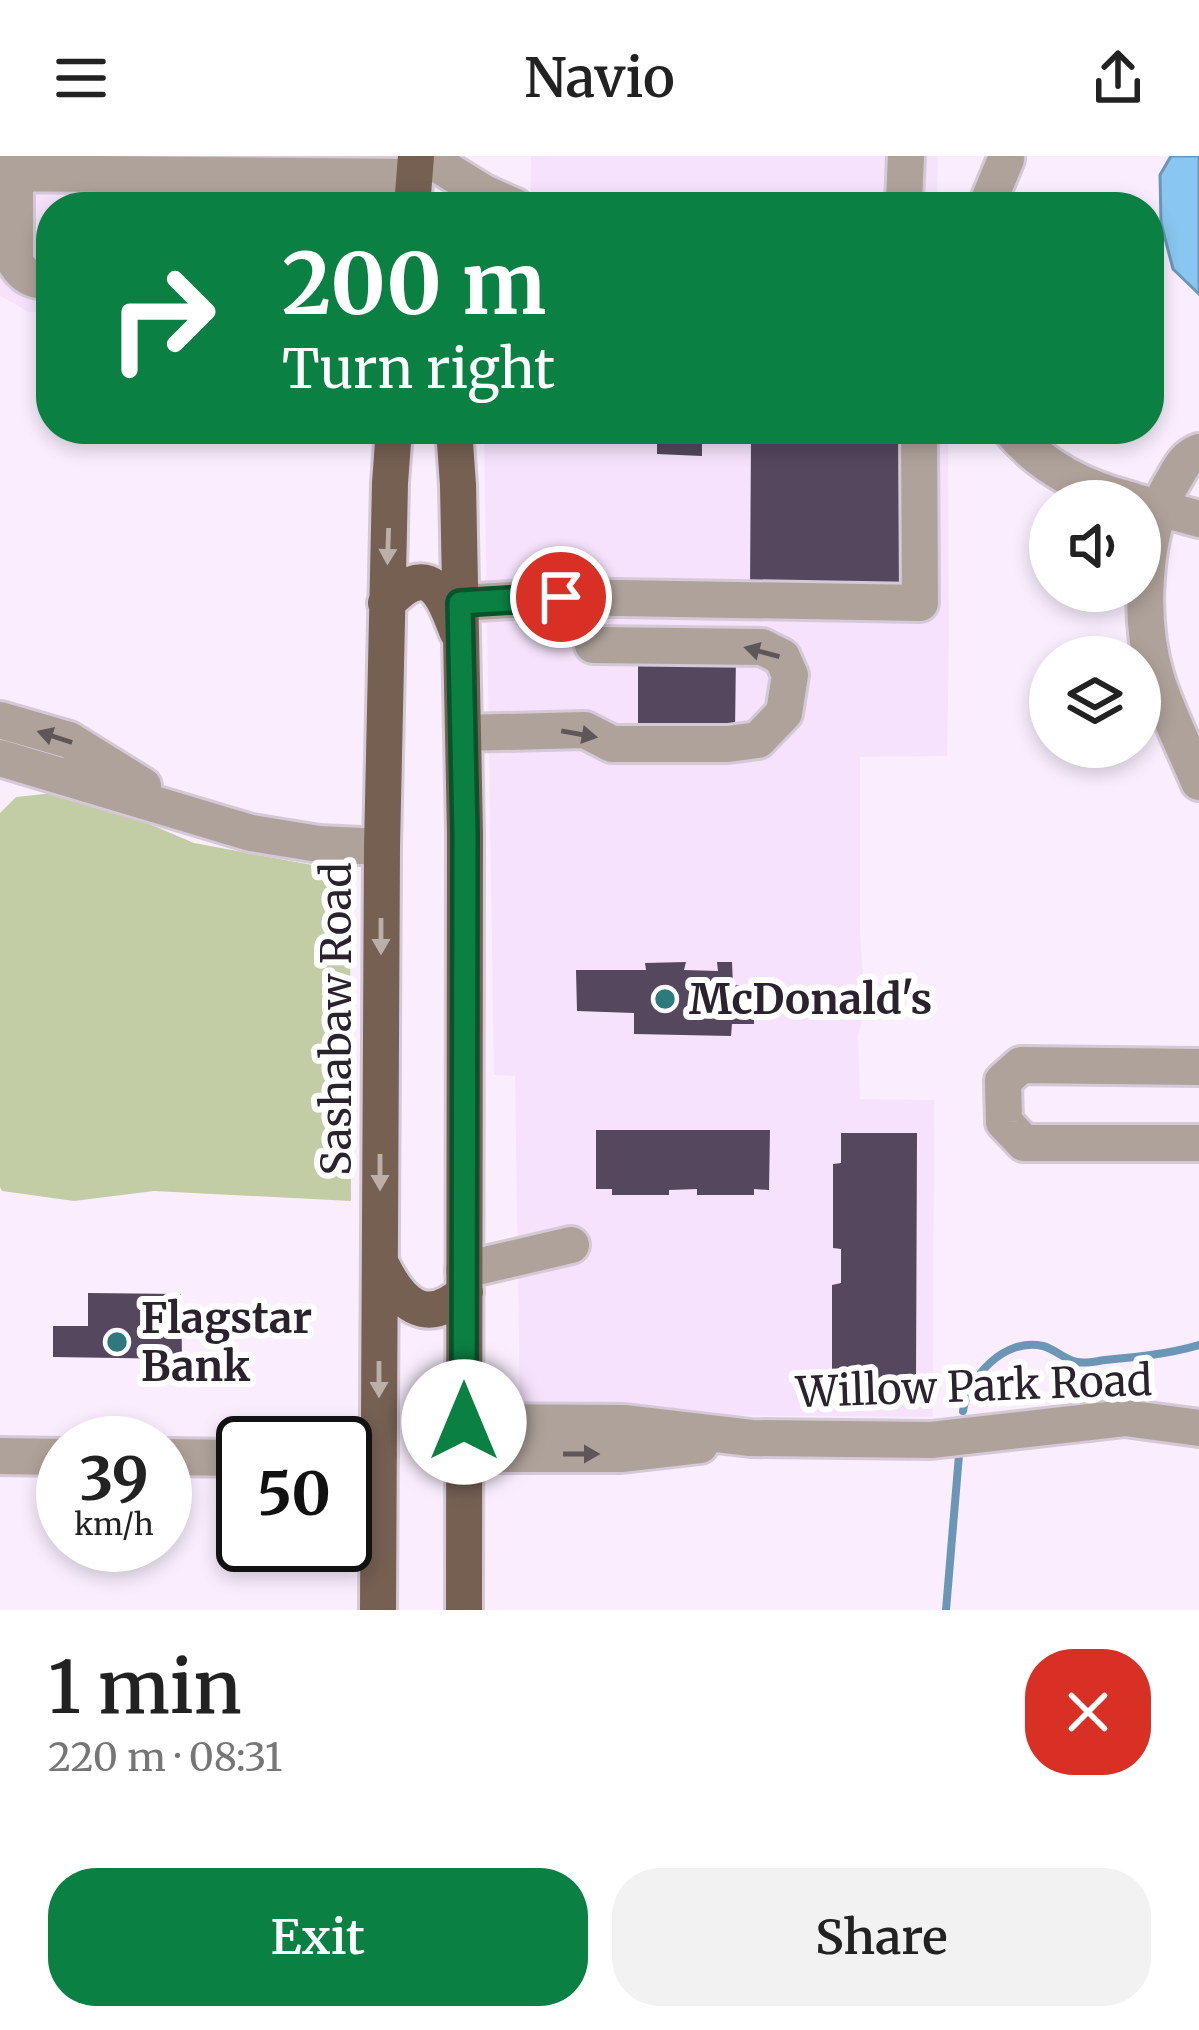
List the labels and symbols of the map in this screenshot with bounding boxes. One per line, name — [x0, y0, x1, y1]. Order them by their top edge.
one-way arrow — [378, 528, 397, 566]
pin — [510, 546, 612, 648]
one-way arrow — [744, 642, 781, 661]
one-way arrow — [36, 726, 73, 745]
one-way arrow — [561, 726, 598, 745]
street label: Sashabaw Road — [310, 862, 362, 1176]
one-way arrow — [371, 918, 391, 956]
place label: McDonald's — [689, 973, 932, 1025]
marker: McDonald's — [652, 986, 678, 1012]
one-way arrow — [370, 1154, 390, 1192]
place label: Flagstar Bank — [141, 1292, 312, 1392]
marker: Flagstar Bank — [104, 1329, 130, 1355]
street label: Willow Park Road — [794, 1354, 1153, 1418]
position arrow — [401, 1359, 527, 1485]
one-way arrow — [369, 1361, 389, 1399]
speed limit sign: 50 — [216, 1416, 372, 1572]
one-way arrow — [563, 1444, 601, 1464]

